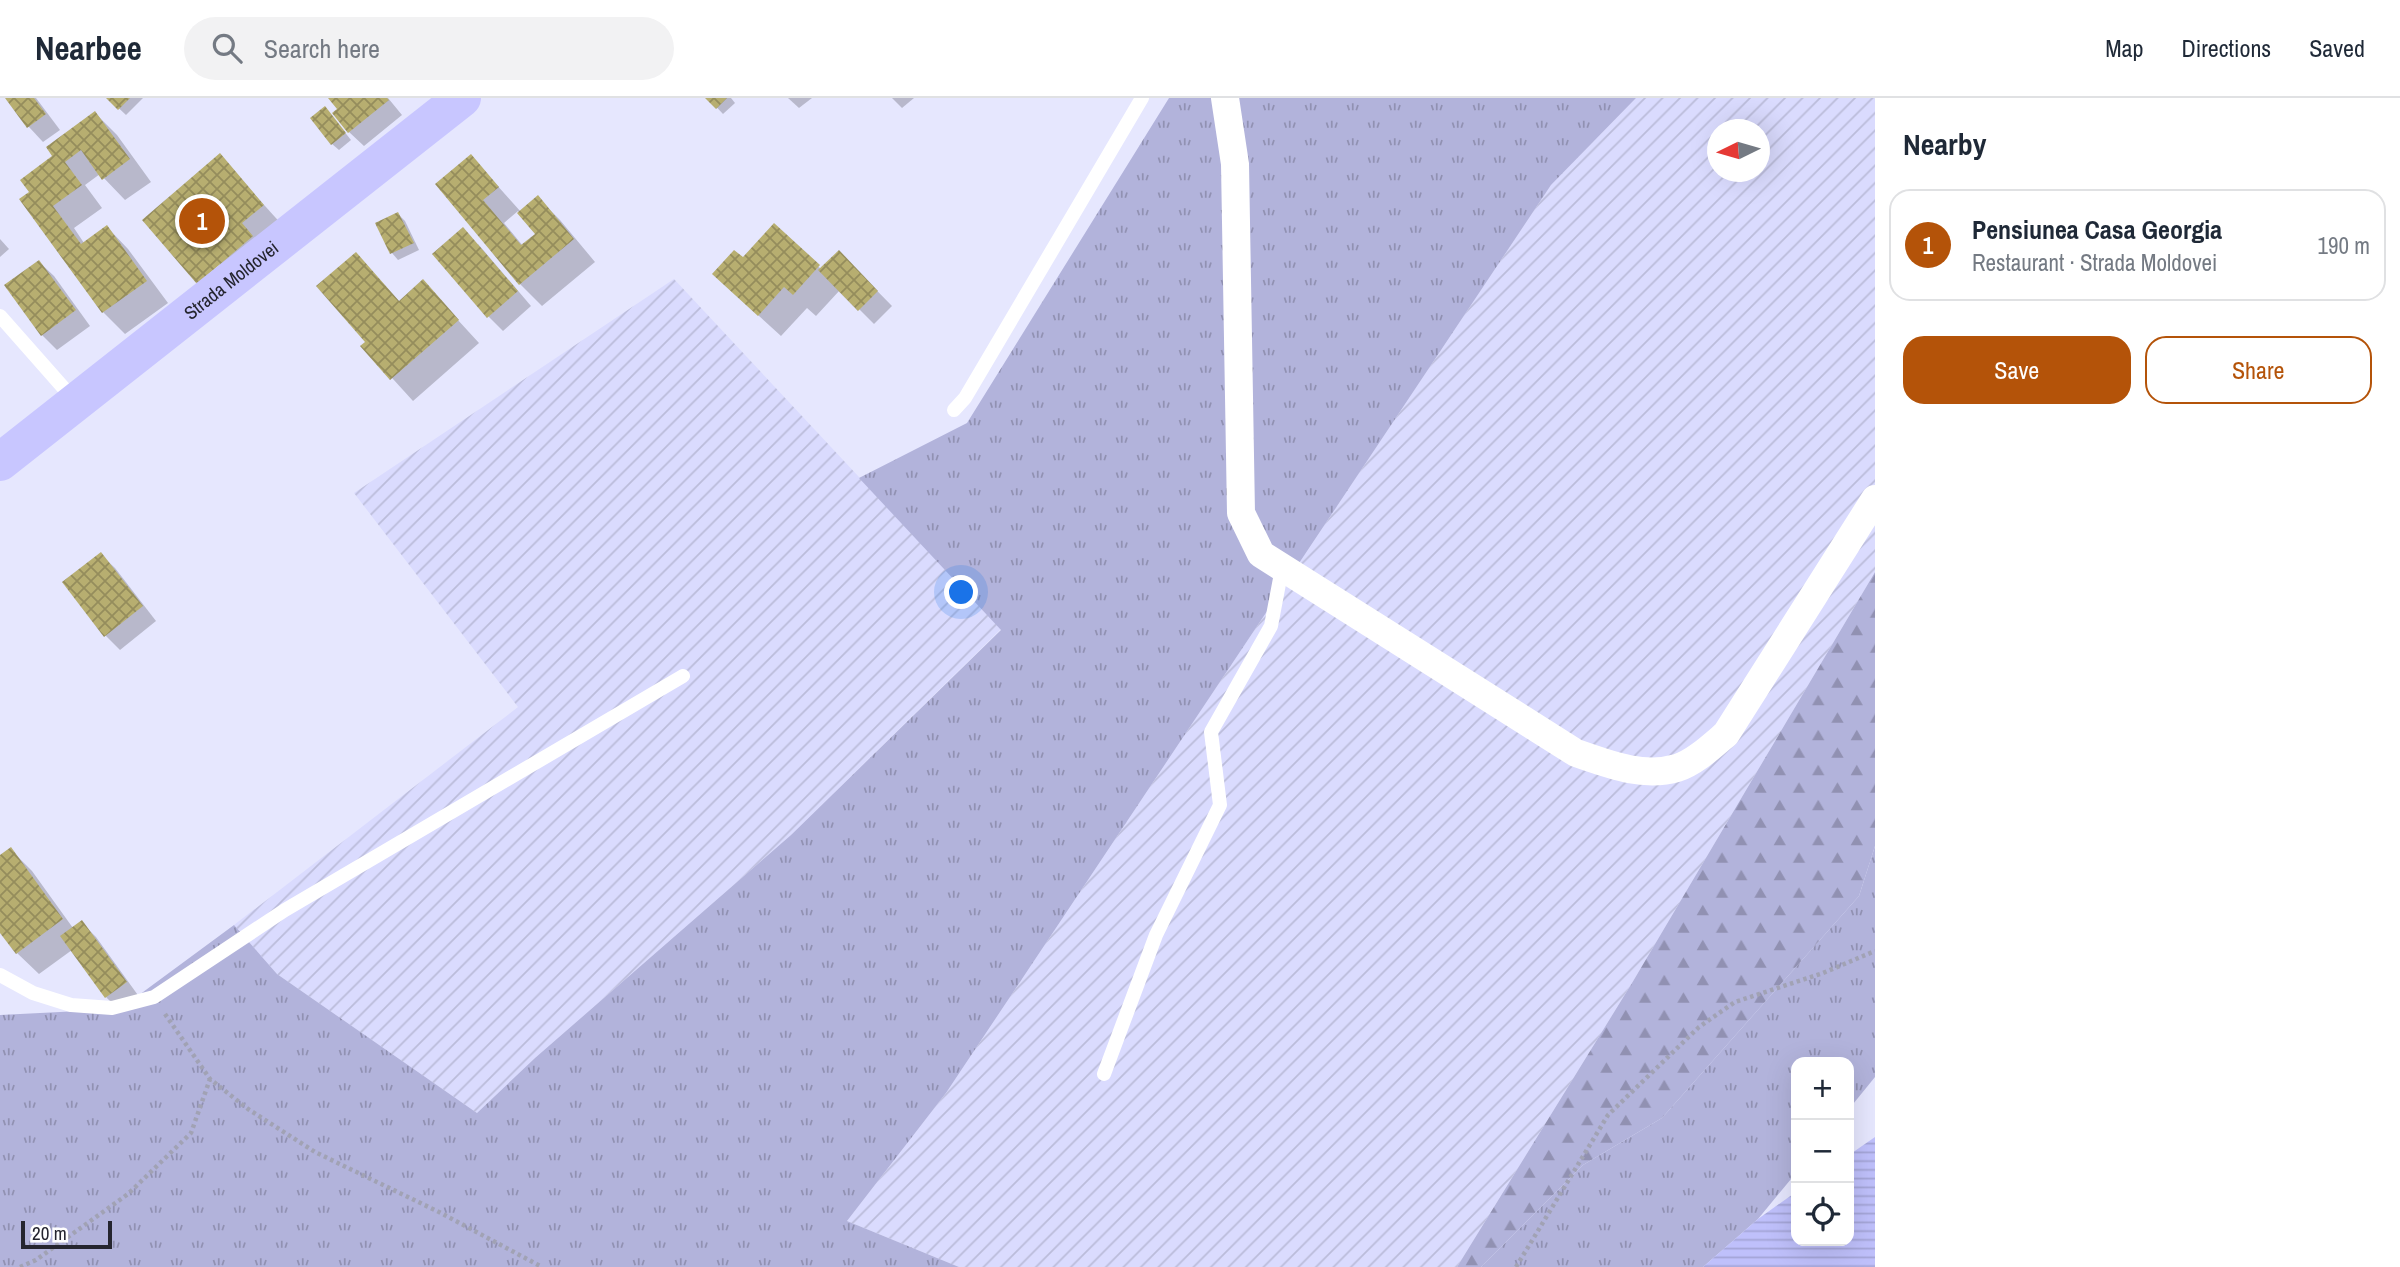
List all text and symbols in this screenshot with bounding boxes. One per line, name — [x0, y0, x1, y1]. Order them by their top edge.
search box — [184, 17, 674, 80]
text: Nearbee — [35, 26, 142, 70]
icon: search — [208, 29, 246, 67]
text: Search here — [264, 31, 380, 66]
text: Map — [2105, 32, 2143, 64]
text: Directions — [2181, 32, 2271, 64]
text: Saved — [2309, 32, 2365, 64]
north arrow — [1707, 119, 1770, 182]
text: Nearby — [1903, 124, 1986, 164]
pin: 1 — [179, 195, 225, 247]
text: Pensiunea Casa Georgia — [1972, 212, 2222, 247]
text: 1 — [1923, 230, 1933, 261]
text: 190 m — [2318, 230, 2370, 261]
street label: Strada Moldovei — [178, 235, 284, 325]
text: Restaurant · Strada Moldovei — [1972, 247, 2217, 278]
button: Save — [1903, 336, 2131, 404]
button: Share — [2145, 336, 2372, 404]
your location — [944, 575, 978, 609]
map controls — [1791, 1057, 1854, 1246]
button: + — [1791, 1057, 1854, 1120]
button: − — [1791, 1120, 1854, 1183]
button: locate — [1791, 1183, 1854, 1246]
scale bar — [21, 1218, 112, 1250]
text: 20 m — [32, 1220, 67, 1246]

